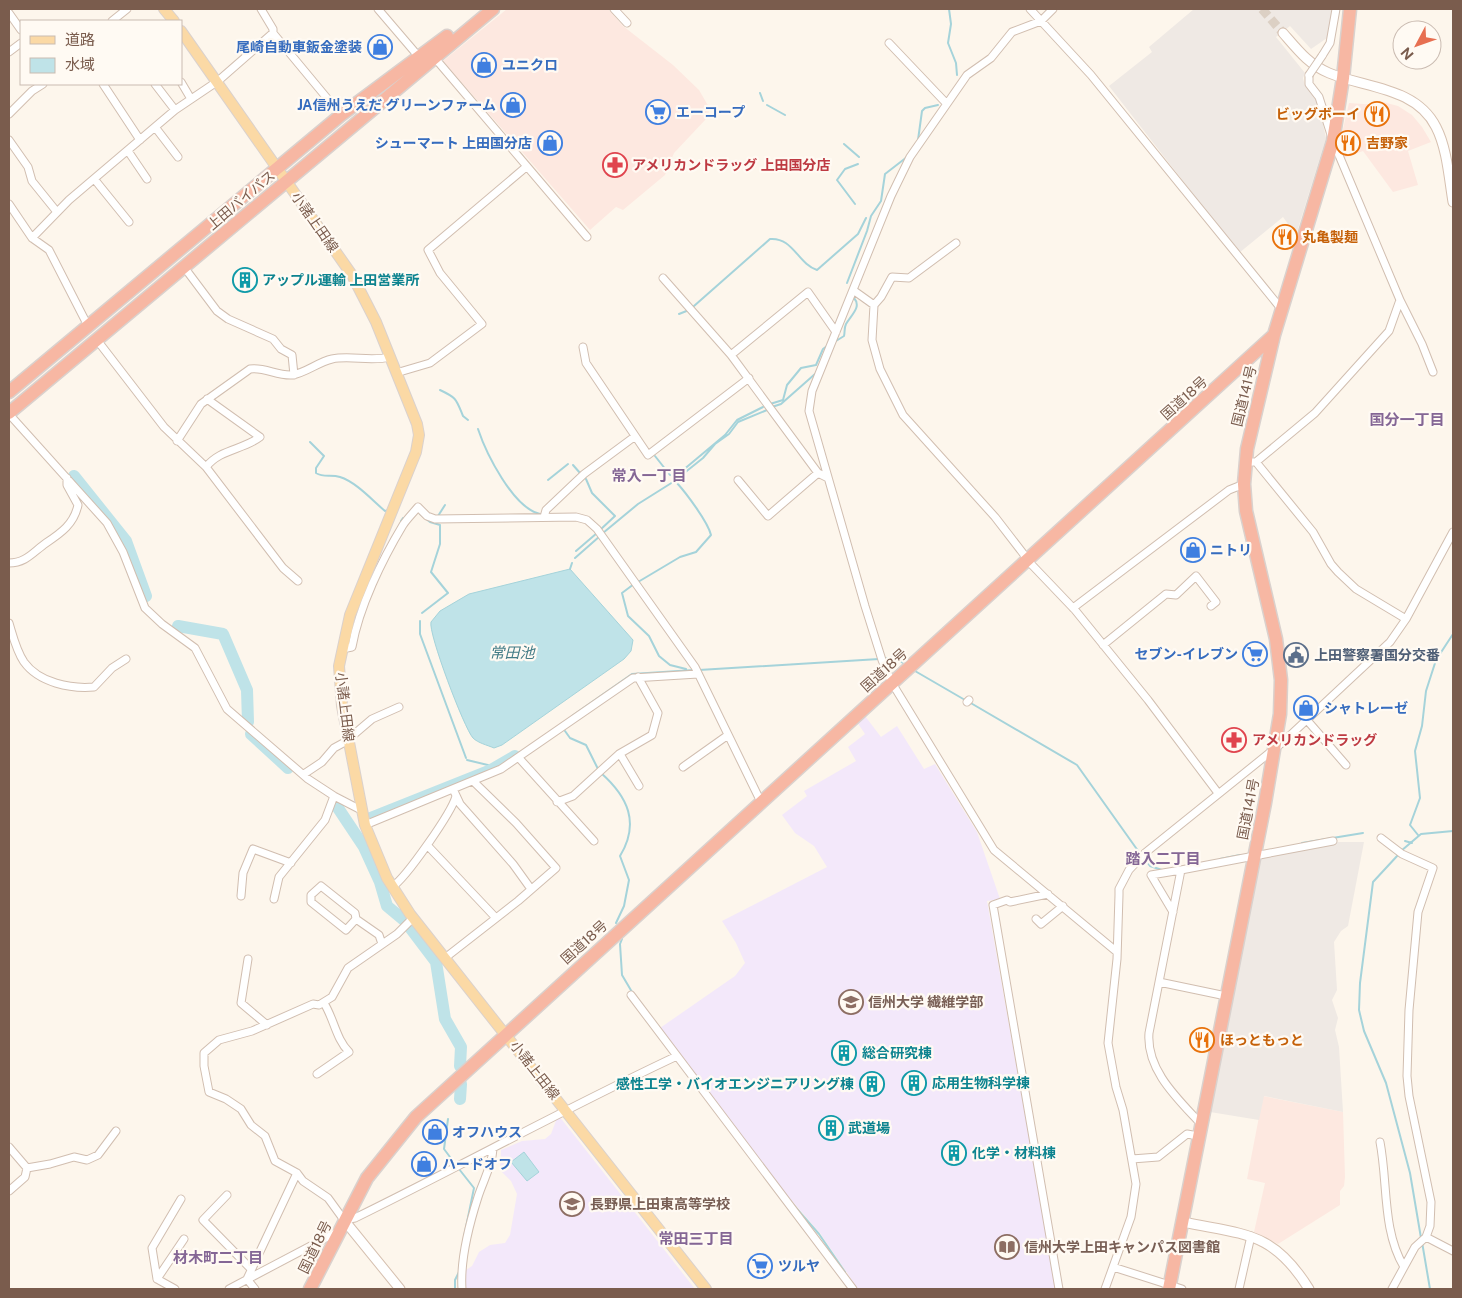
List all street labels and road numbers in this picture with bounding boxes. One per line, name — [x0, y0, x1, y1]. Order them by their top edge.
street label: 上田バイパス — [204, 167, 278, 233]
street label: 小諸上田線 — [288, 189, 342, 255]
street label: 国道141号 — [1229, 364, 1259, 428]
street label: 国道18号 — [1158, 373, 1210, 423]
street label: 国道18号 — [858, 645, 910, 695]
street label: 小諸上田線 — [333, 671, 357, 743]
street label: 国道141号 — [1234, 777, 1262, 841]
street label: 国道18号 — [558, 917, 610, 967]
street label: 小諸上田線 — [507, 1037, 563, 1103]
street label: 国道18号 — [295, 1218, 335, 1276]

